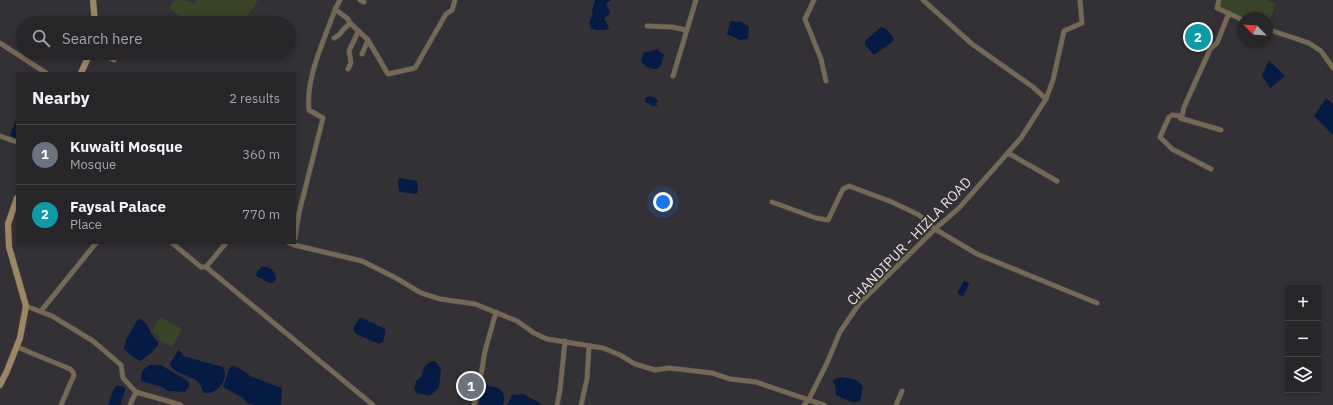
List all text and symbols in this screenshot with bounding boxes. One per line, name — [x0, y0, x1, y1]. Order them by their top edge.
north arrow — [1237, 12, 1273, 48]
search box — [16, 16, 296, 60]
pin: 2 — [1185, 22, 1211, 52]
icon: search — [30, 27, 52, 49]
text: Search here — [62, 29, 142, 48]
text: Nearby — [32, 87, 90, 109]
text: 2 results — [229, 90, 280, 107]
text: Kuwaiti Mosque — [70, 137, 183, 156]
text: 1 — [41, 146, 49, 163]
text: 360 m — [242, 146, 280, 163]
text: Mosque — [70, 156, 116, 173]
street label: CHANDIPUR - HIZLA ROAD — [843, 173, 975, 309]
your location — [653, 192, 673, 212]
text: Faysal Palace — [70, 197, 166, 216]
text: 2 — [41, 206, 49, 223]
text: 770 m — [242, 206, 280, 223]
text: Place — [70, 216, 102, 233]
map controls — [1285, 285, 1321, 393]
button: + — [1285, 285, 1321, 321]
button: − — [1285, 321, 1321, 357]
button: layers — [1285, 357, 1321, 393]
pin: 1 — [458, 371, 484, 401]

